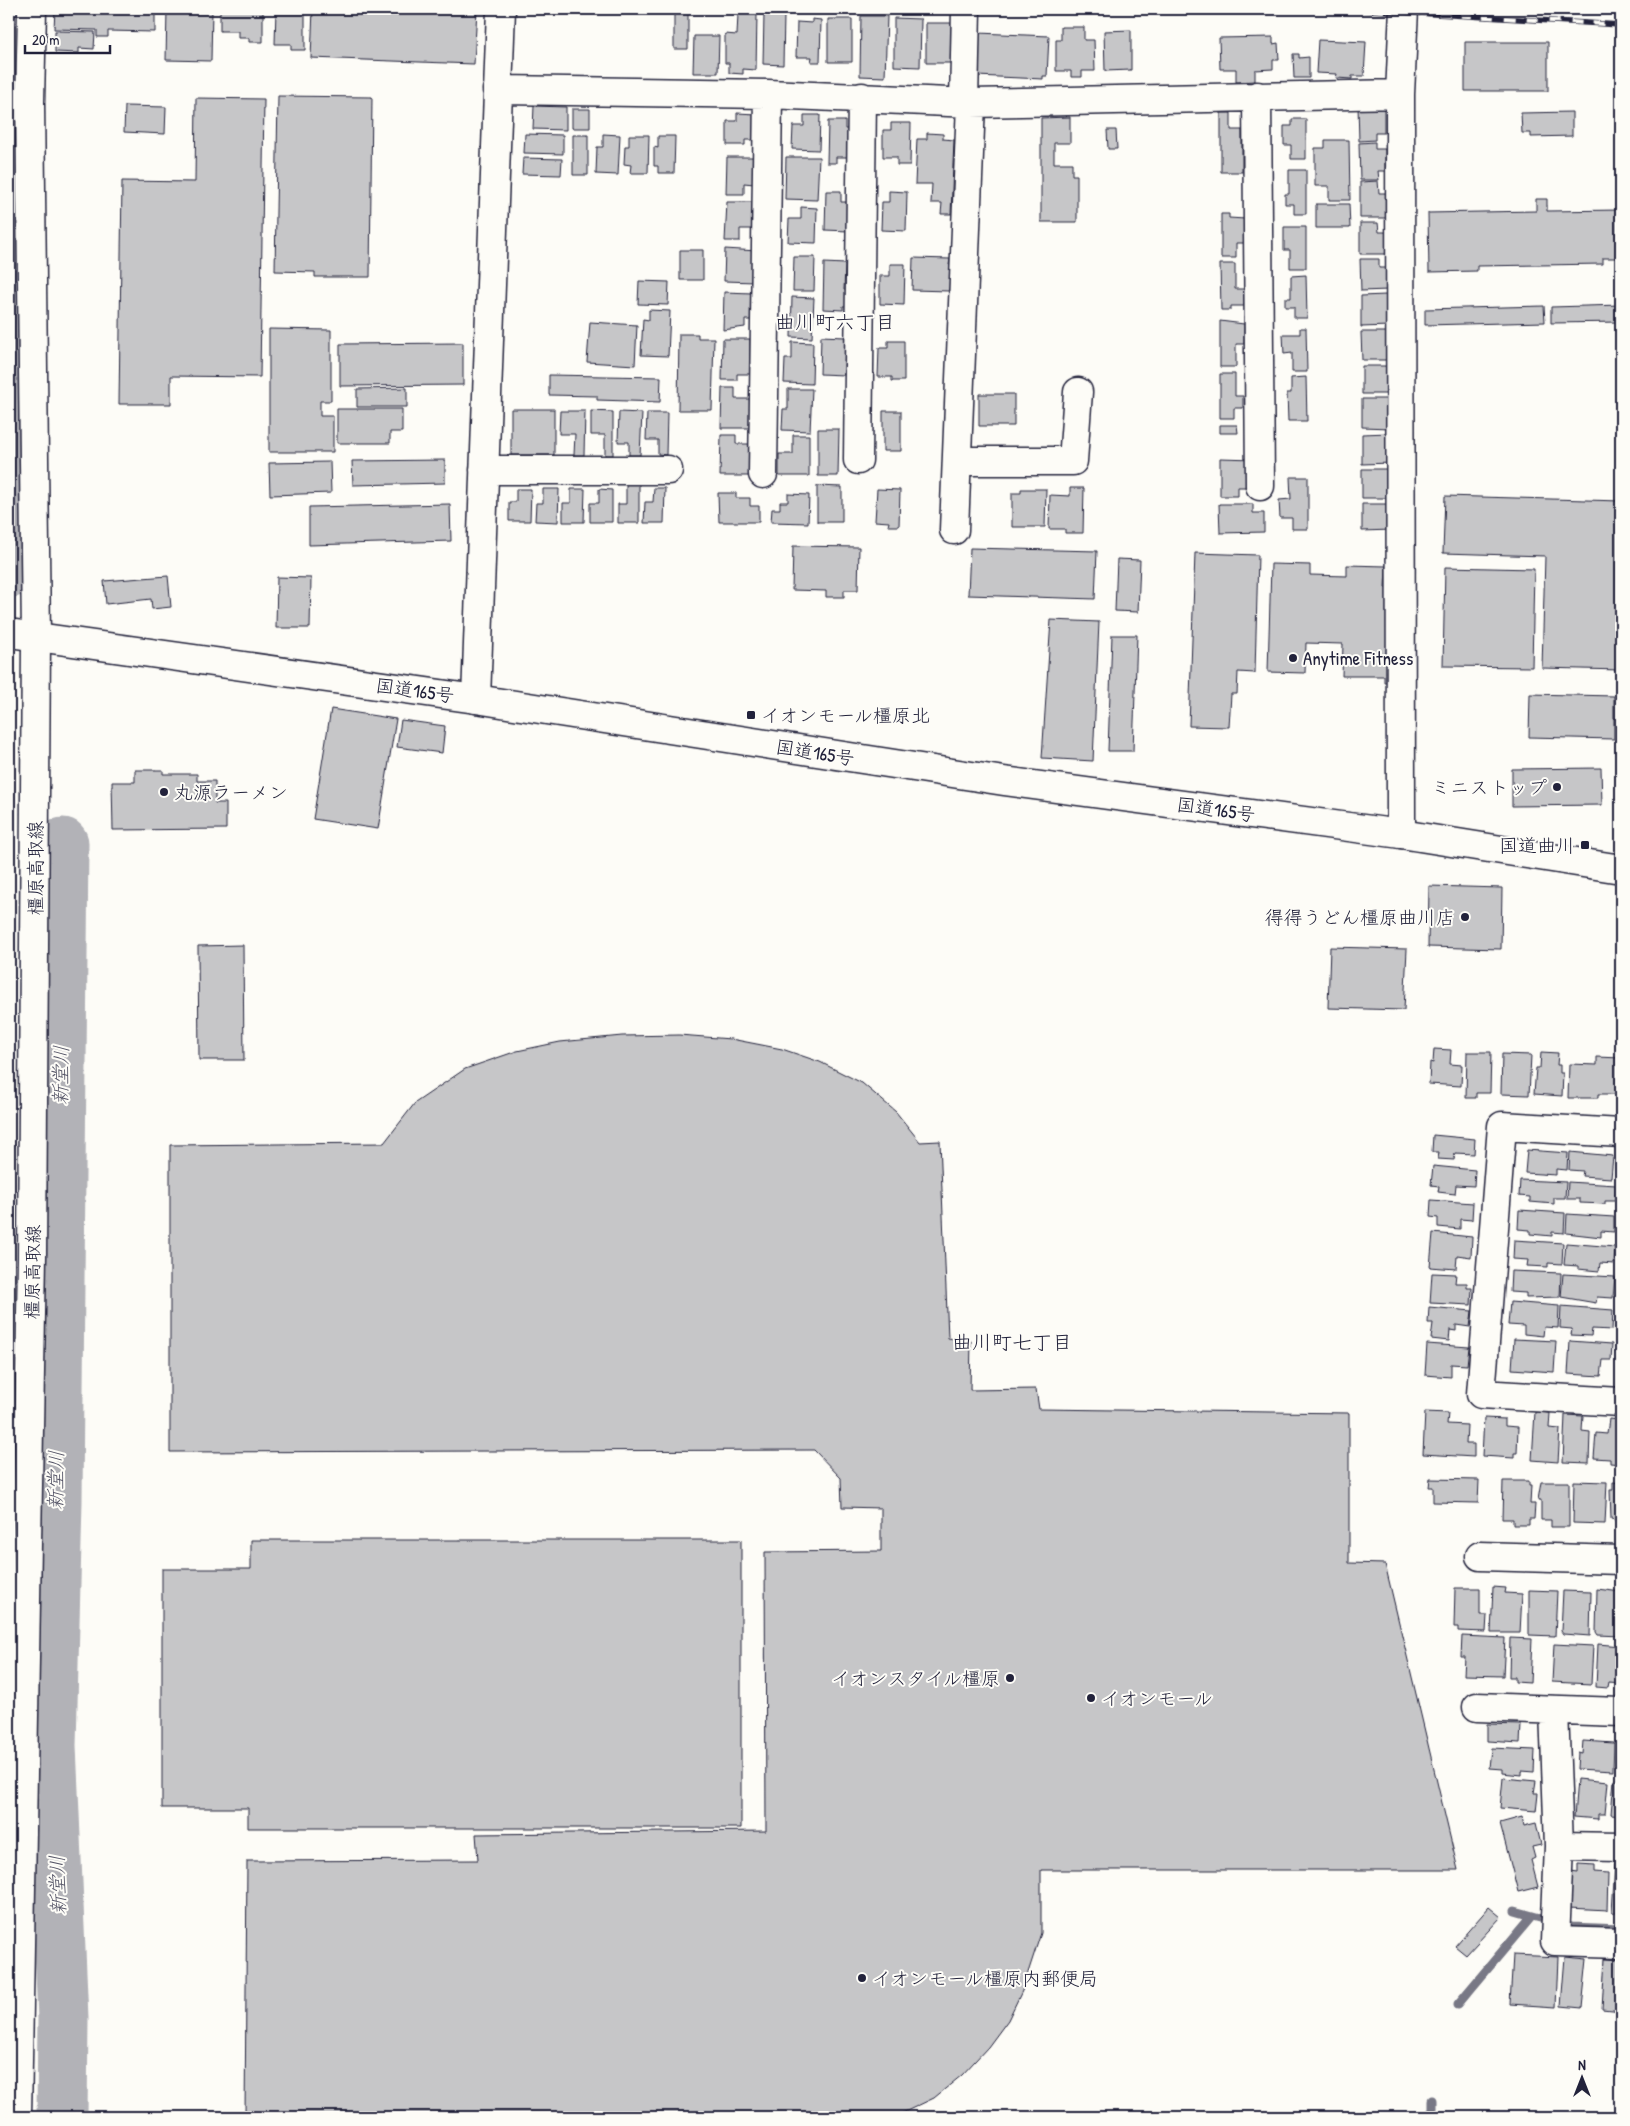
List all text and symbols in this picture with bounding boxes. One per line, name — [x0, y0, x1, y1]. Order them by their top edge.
scale bar — [25, 22, 110, 54]
text: 20 m — [32, 29, 59, 50]
district label: 曲川町六丁目 — [775, 308, 895, 335]
place label: Anytime Fitness — [1303, 645, 1413, 671]
marker: Anytime Fitness — [1287, 652, 1299, 664]
street label: 国道165号 — [374, 672, 456, 708]
place label: イオンモール橿原北 — [761, 702, 930, 728]
marker: イオンモール橿原北 — [745, 709, 757, 721]
street label: 国道165号 — [774, 733, 856, 771]
place label: ミニストップ — [1431, 774, 1547, 800]
place label: 丸源ラーメン — [174, 779, 288, 805]
marker: ミニストップ — [1551, 781, 1563, 793]
marker: 丸源ラーメン — [158, 786, 170, 798]
street label: 国道165号 — [1175, 791, 1257, 827]
street label: 橿原高取線 — [22, 820, 48, 916]
place label: 国道曲川 — [1499, 832, 1575, 858]
marker: 国道曲川 — [1579, 839, 1591, 851]
place label: 得得うどん橿原曲川店 — [1265, 904, 1455, 930]
marker: 得得うどん橿原曲川店 — [1459, 911, 1471, 923]
water label: 新堂川 — [46, 1045, 74, 1105]
street label: 橿原高取線 — [18, 1224, 46, 1320]
district label: 曲川町七丁目 — [952, 1328, 1072, 1355]
water label: 新堂川 — [41, 1450, 69, 1510]
place label: イオンスタイル橿原 — [831, 1665, 1000, 1691]
marker: イオンスタイル橿原 — [1004, 1672, 1016, 1684]
place label: イオンモール — [1101, 1685, 1213, 1711]
marker: イオンモール — [1085, 1692, 1097, 1704]
water label: 新堂川 — [42, 1855, 72, 1915]
place label: イオンモール橿原内郵便局 — [872, 1965, 1098, 1991]
marker: イオンモール橿原内郵便局 — [856, 1972, 868, 1984]
north arrow — [1558, 2054, 1608, 2104]
text: N — [1578, 2055, 1586, 2074]

